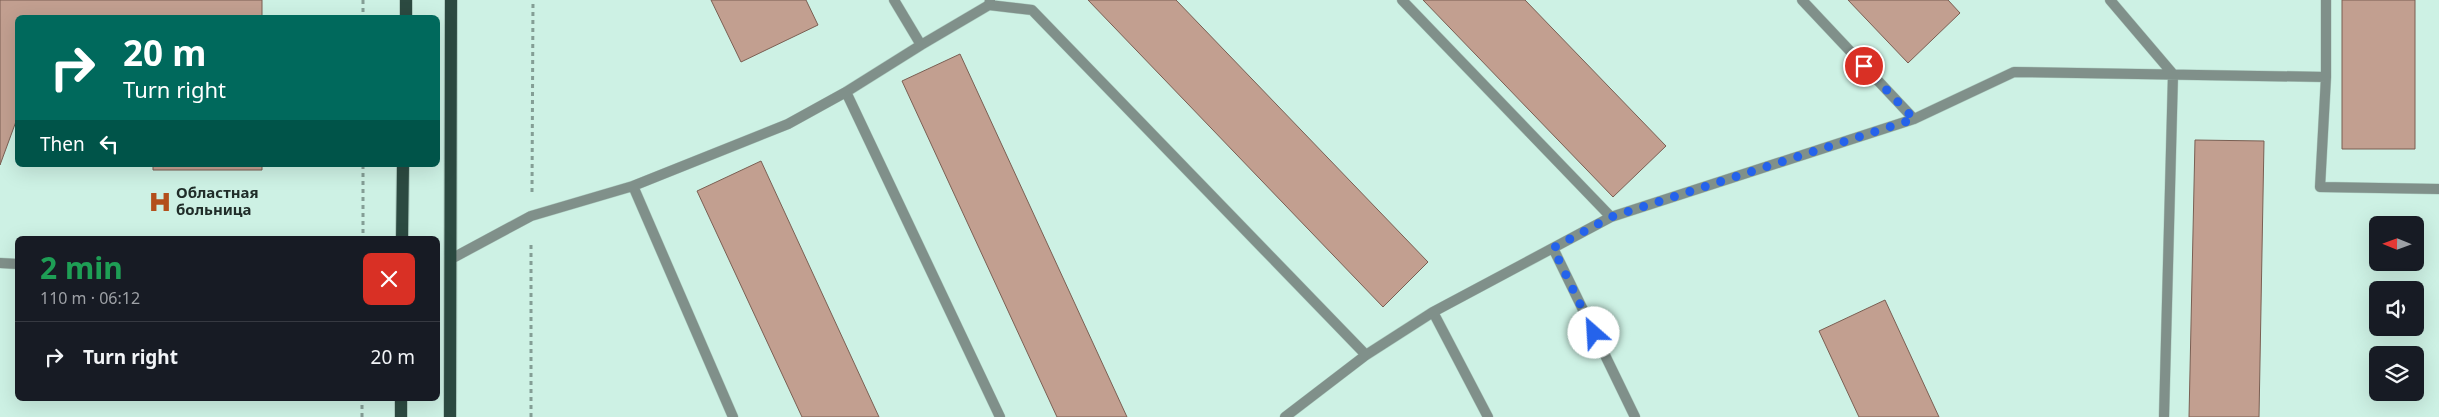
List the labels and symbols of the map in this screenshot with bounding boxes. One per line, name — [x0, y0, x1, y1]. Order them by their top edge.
pin — [1843, 45, 1885, 87]
place label: Областная больница — [176, 182, 259, 219]
hospital icon: Областная больница — [147, 189, 173, 215]
north arrow — [2369, 216, 2424, 271]
position arrow — [1567, 306, 1619, 358]

